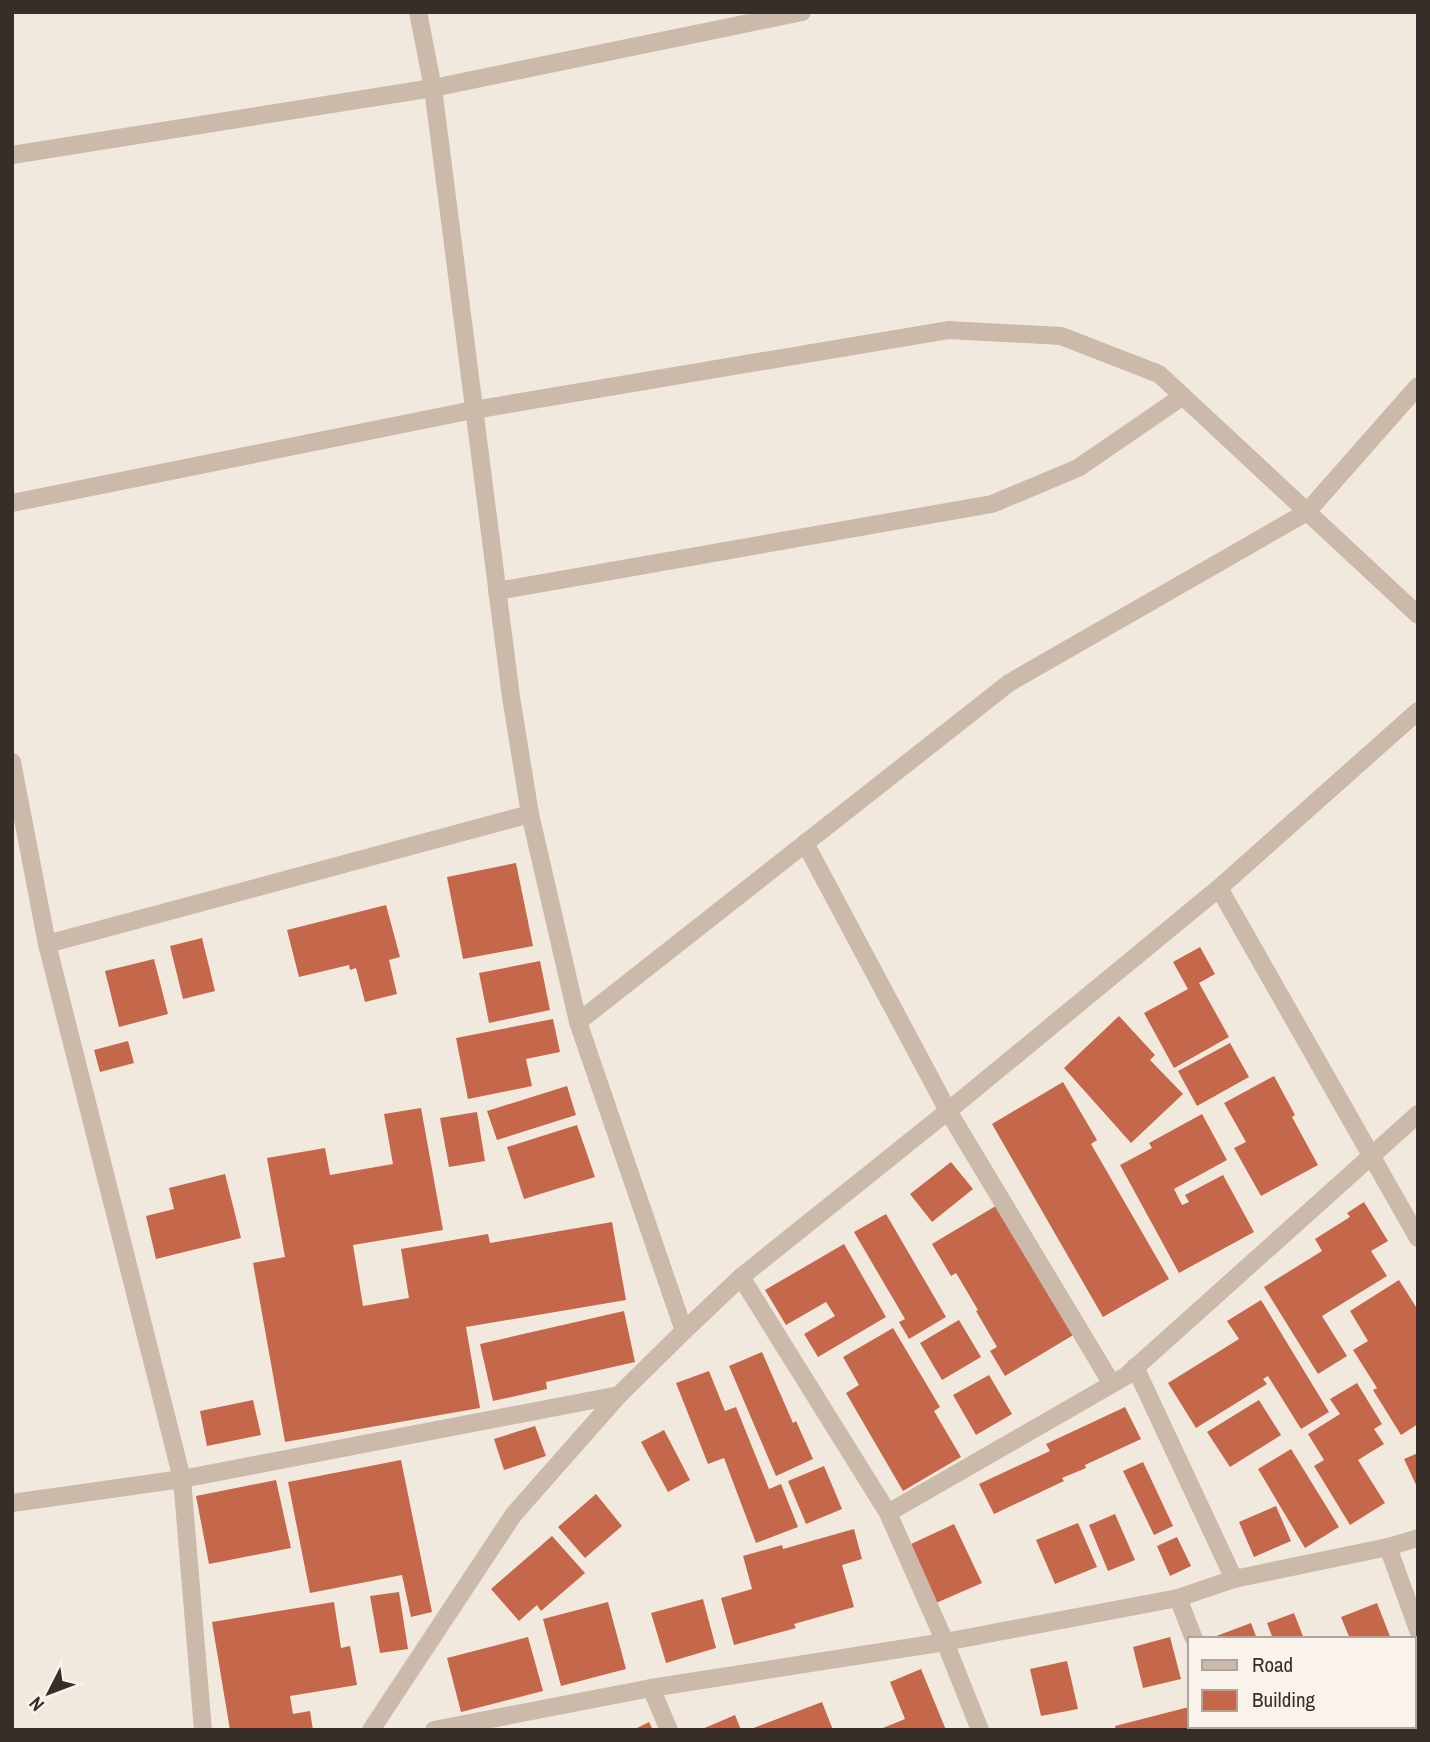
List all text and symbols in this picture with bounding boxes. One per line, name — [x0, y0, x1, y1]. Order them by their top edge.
legend — [1188, 1637, 1416, 1728]
text: Road — [1252, 1650, 1293, 1679]
north arrow — [14, 1658, 84, 1728]
text: Building — [1252, 1685, 1316, 1714]
text: N — [23, 1691, 50, 1717]

